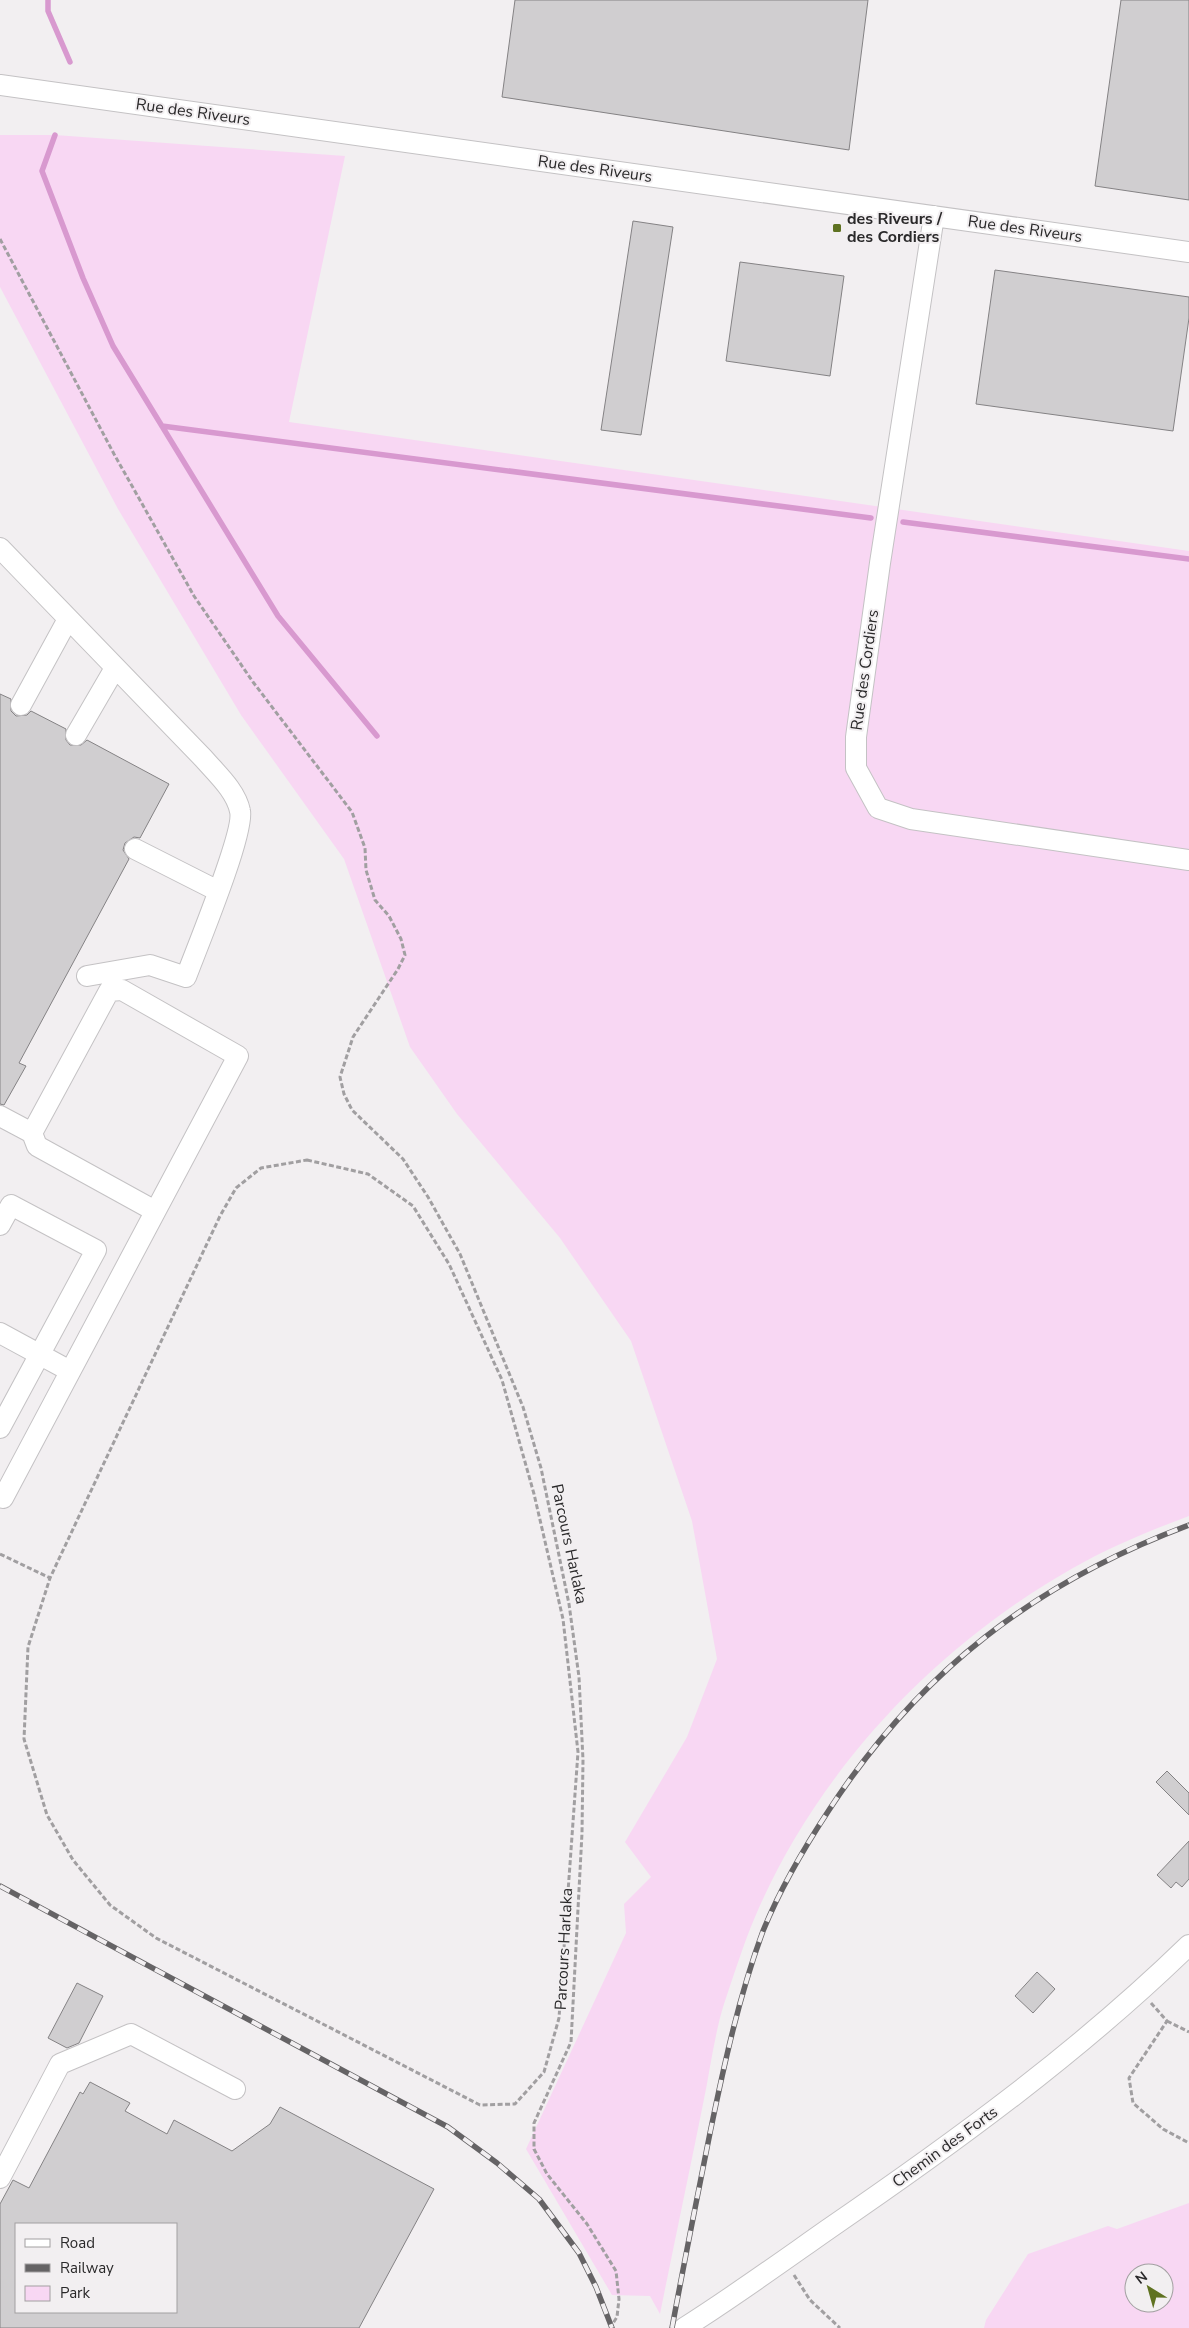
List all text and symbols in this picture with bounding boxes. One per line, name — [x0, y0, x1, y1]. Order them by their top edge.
street label: Rue des Riveurs — [134, 93, 252, 131]
street label: Rue des Riveurs — [536, 150, 654, 188]
place label: des Riveurs / des Cordiers — [847, 208, 943, 248]
street label: Rue des Riveurs — [966, 210, 1084, 248]
marker: des Riveurs / des Cordiers — [831, 222, 843, 234]
street label: Rue des Cordiers — [846, 608, 884, 732]
street label: Parcours Harlaka — [546, 1482, 592, 1606]
street label: Parcours Harlaka — [550, 1887, 578, 2011]
street label: Chemin des Forts — [888, 2101, 1002, 2193]
legend — [15, 2223, 178, 2313]
text: Road — [60, 2233, 95, 2253]
text: Railway — [60, 2258, 114, 2278]
north arrow — [1124, 2263, 1174, 2313]
text: N — [1132, 2267, 1151, 2289]
text: Park — [60, 2283, 90, 2303]

